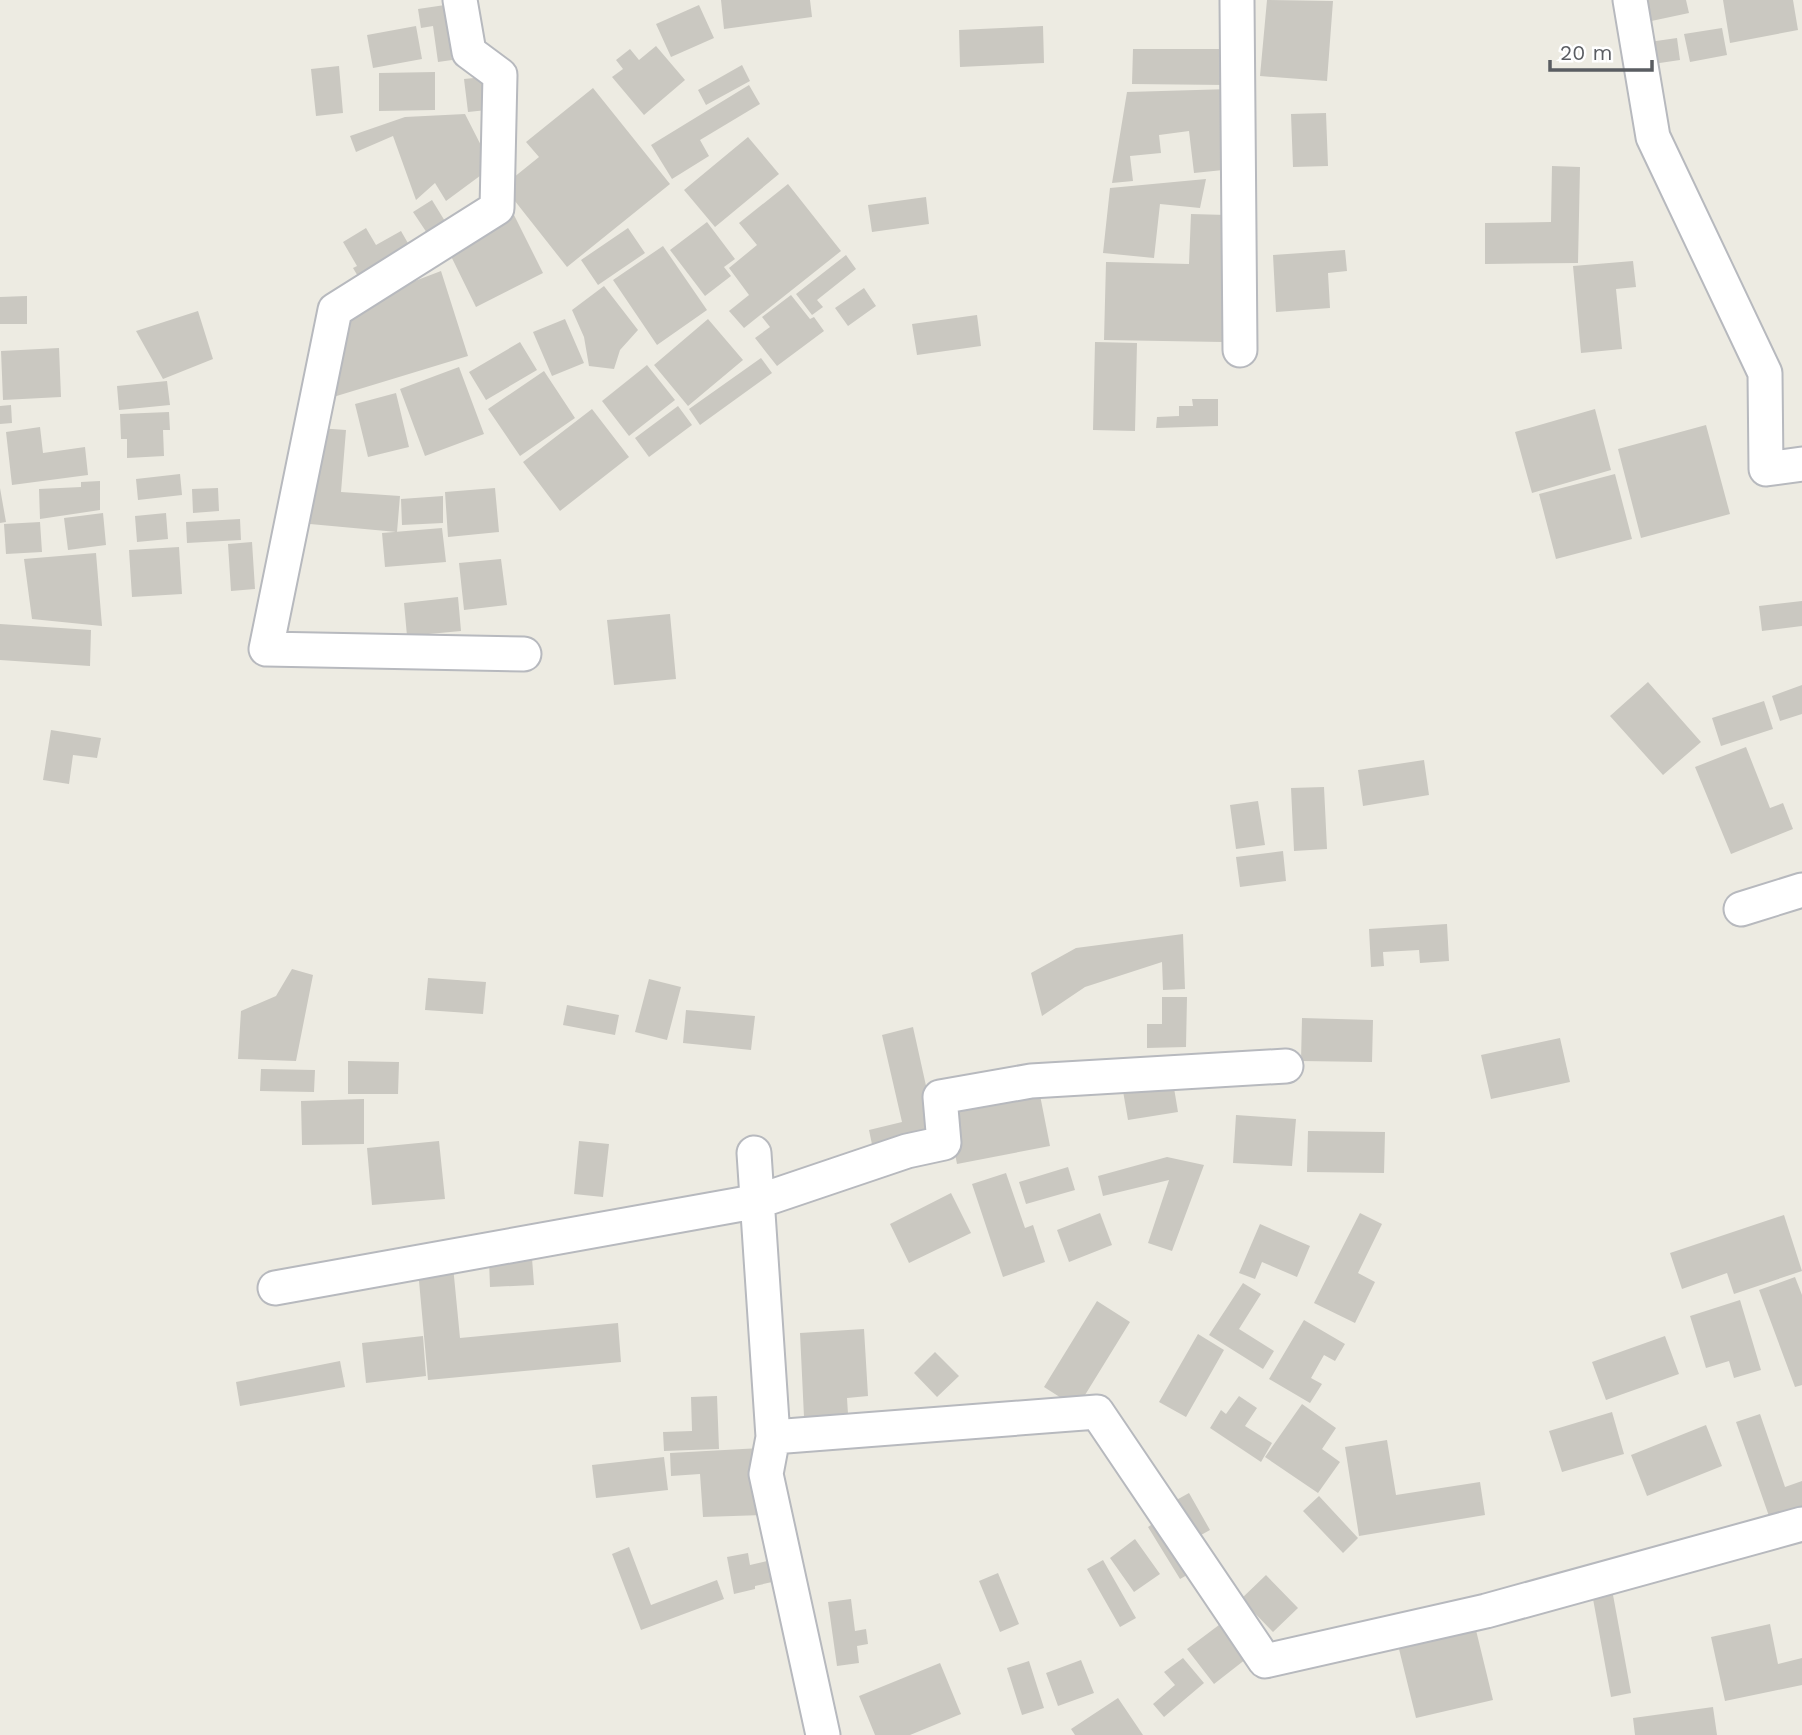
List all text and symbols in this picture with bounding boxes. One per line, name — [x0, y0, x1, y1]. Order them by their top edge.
scale bar — [1550, 28, 1652, 72]
text: 20 m — [1560, 40, 1612, 65]

